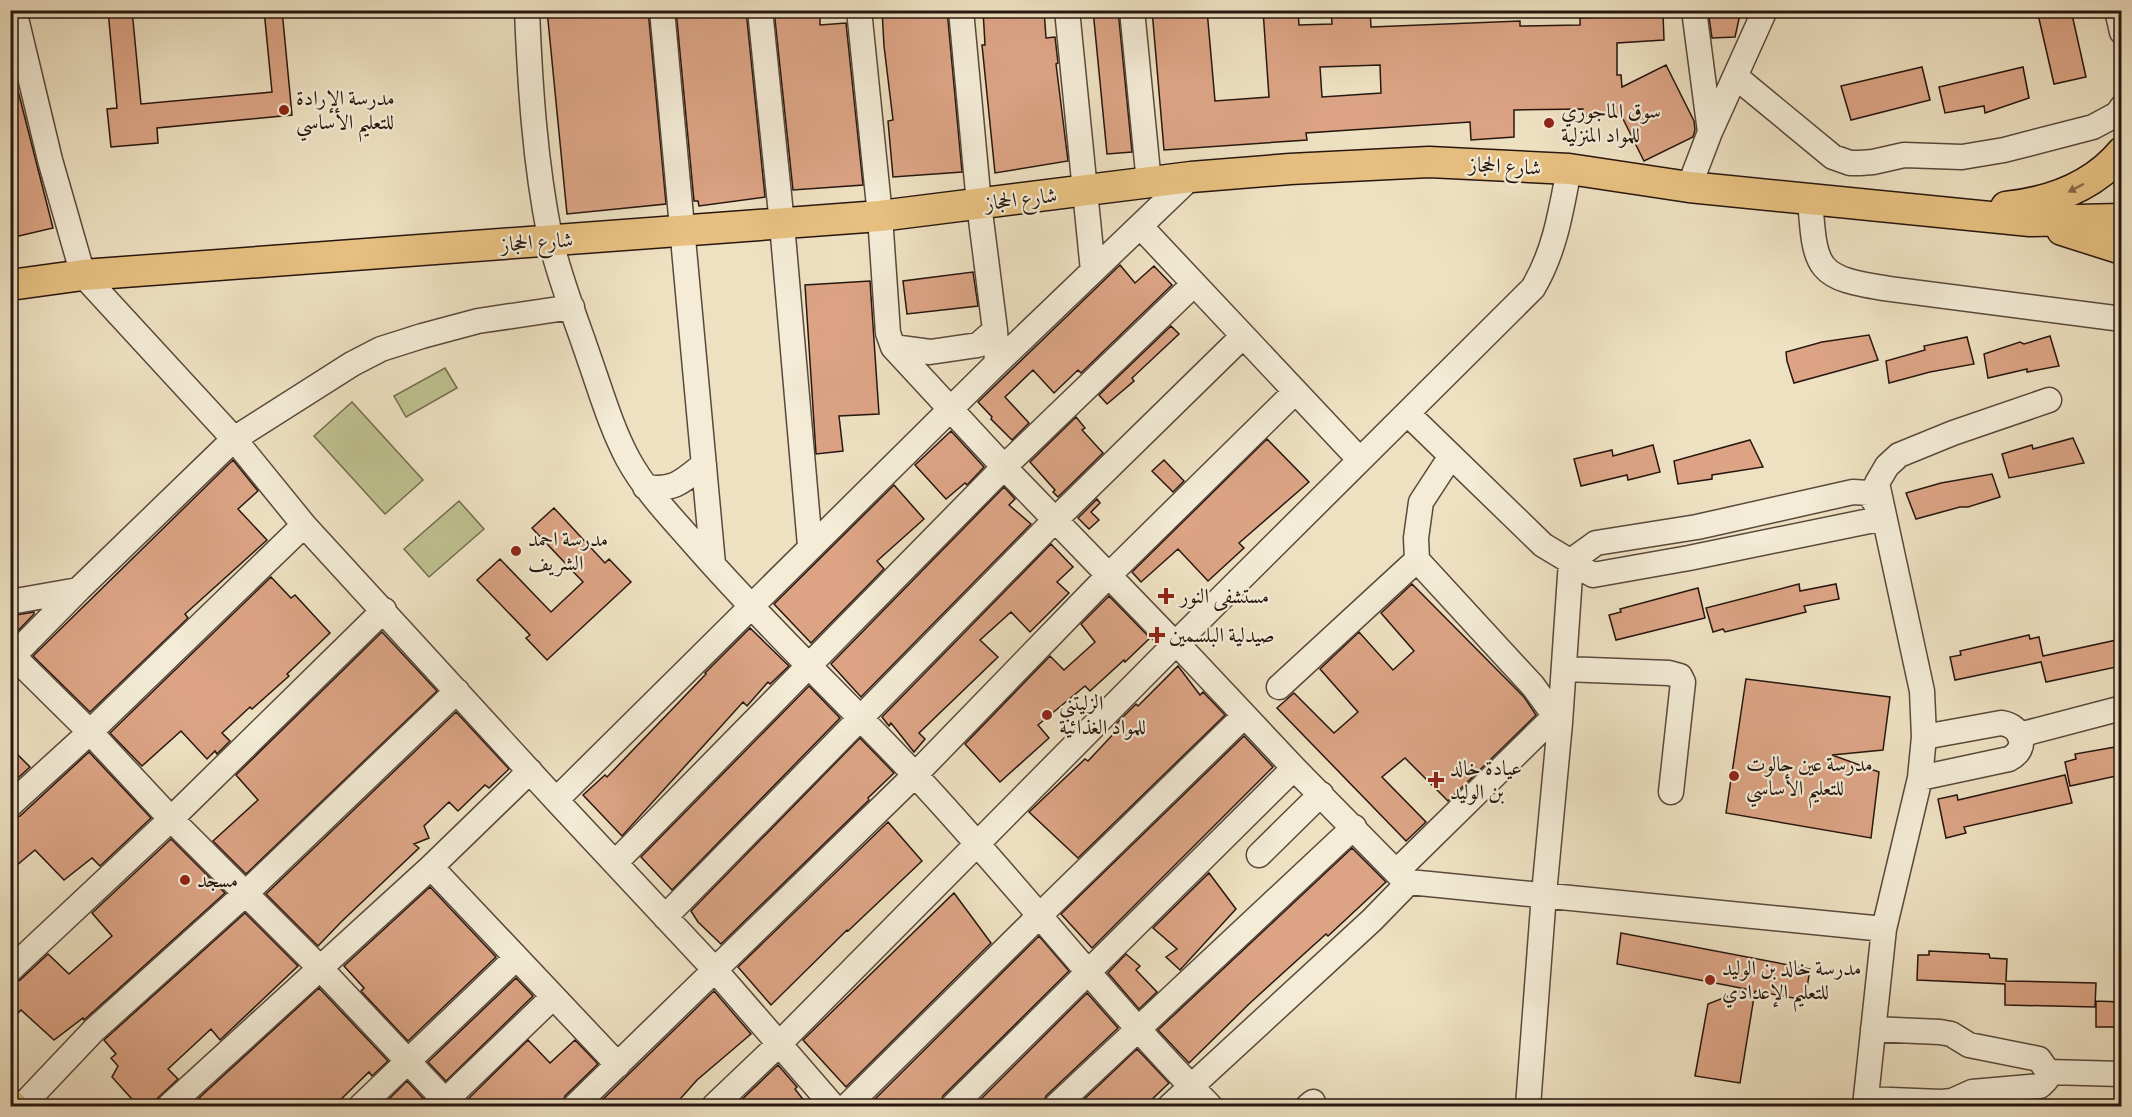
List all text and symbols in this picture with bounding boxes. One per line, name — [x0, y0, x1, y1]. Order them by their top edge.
place label: مدرسة الإرادة للتعليم الأساسي — [296, 84, 395, 143]
place label: سوق الماجوري للمواد المنزلية — [1561, 97, 1661, 149]
marker: مدرسة الإرادة للتعليم الأساسي — [277, 103, 291, 117]
marker: سوق الماجوري للمواد المنزلية — [1542, 116, 1556, 130]
street label: شارع الحجاز — [1466, 150, 1542, 186]
street label: شارع الحجاز — [981, 181, 1059, 222]
one-way arrow — [2067, 183, 2084, 193]
street label: شارع الحجاز — [498, 226, 574, 263]
place label: مدرسة احمد الشريف — [528, 525, 608, 577]
marker: مدرسة احمد الشريف — [509, 544, 523, 558]
place label: مستشفى النور — [1178, 582, 1269, 611]
marker: مستشفى النور — [1157, 587, 1175, 605]
place label: صيدلية البلسمين — [1169, 621, 1275, 649]
marker: صيدلية البلسمين — [1150, 628, 1164, 642]
place label: الزليتني للمواد الغذائية — [1059, 689, 1146, 741]
marker: الزليتني للمواد الغذائية — [1040, 708, 1054, 722]
place label: مدرسة عين جالوت للتعليم الأساسي — [1746, 750, 1873, 809]
place label: عيادة خالد بن الوليد — [1450, 754, 1522, 806]
marker: مدرسة عين جالوت للتعليم الأساسي — [1727, 769, 1741, 783]
marker: عيادة خالد بن الوليد — [1427, 771, 1445, 789]
place label: مسجد — [197, 866, 238, 894]
marker: مسجد — [178, 873, 192, 887]
place label: مدرسة خالد بن الوليد للتعليم الإعدادي — [1722, 954, 1861, 1013]
marker: مدرسة خالد بن الوليد للتعليم الإعدادي — [1703, 973, 1717, 987]

